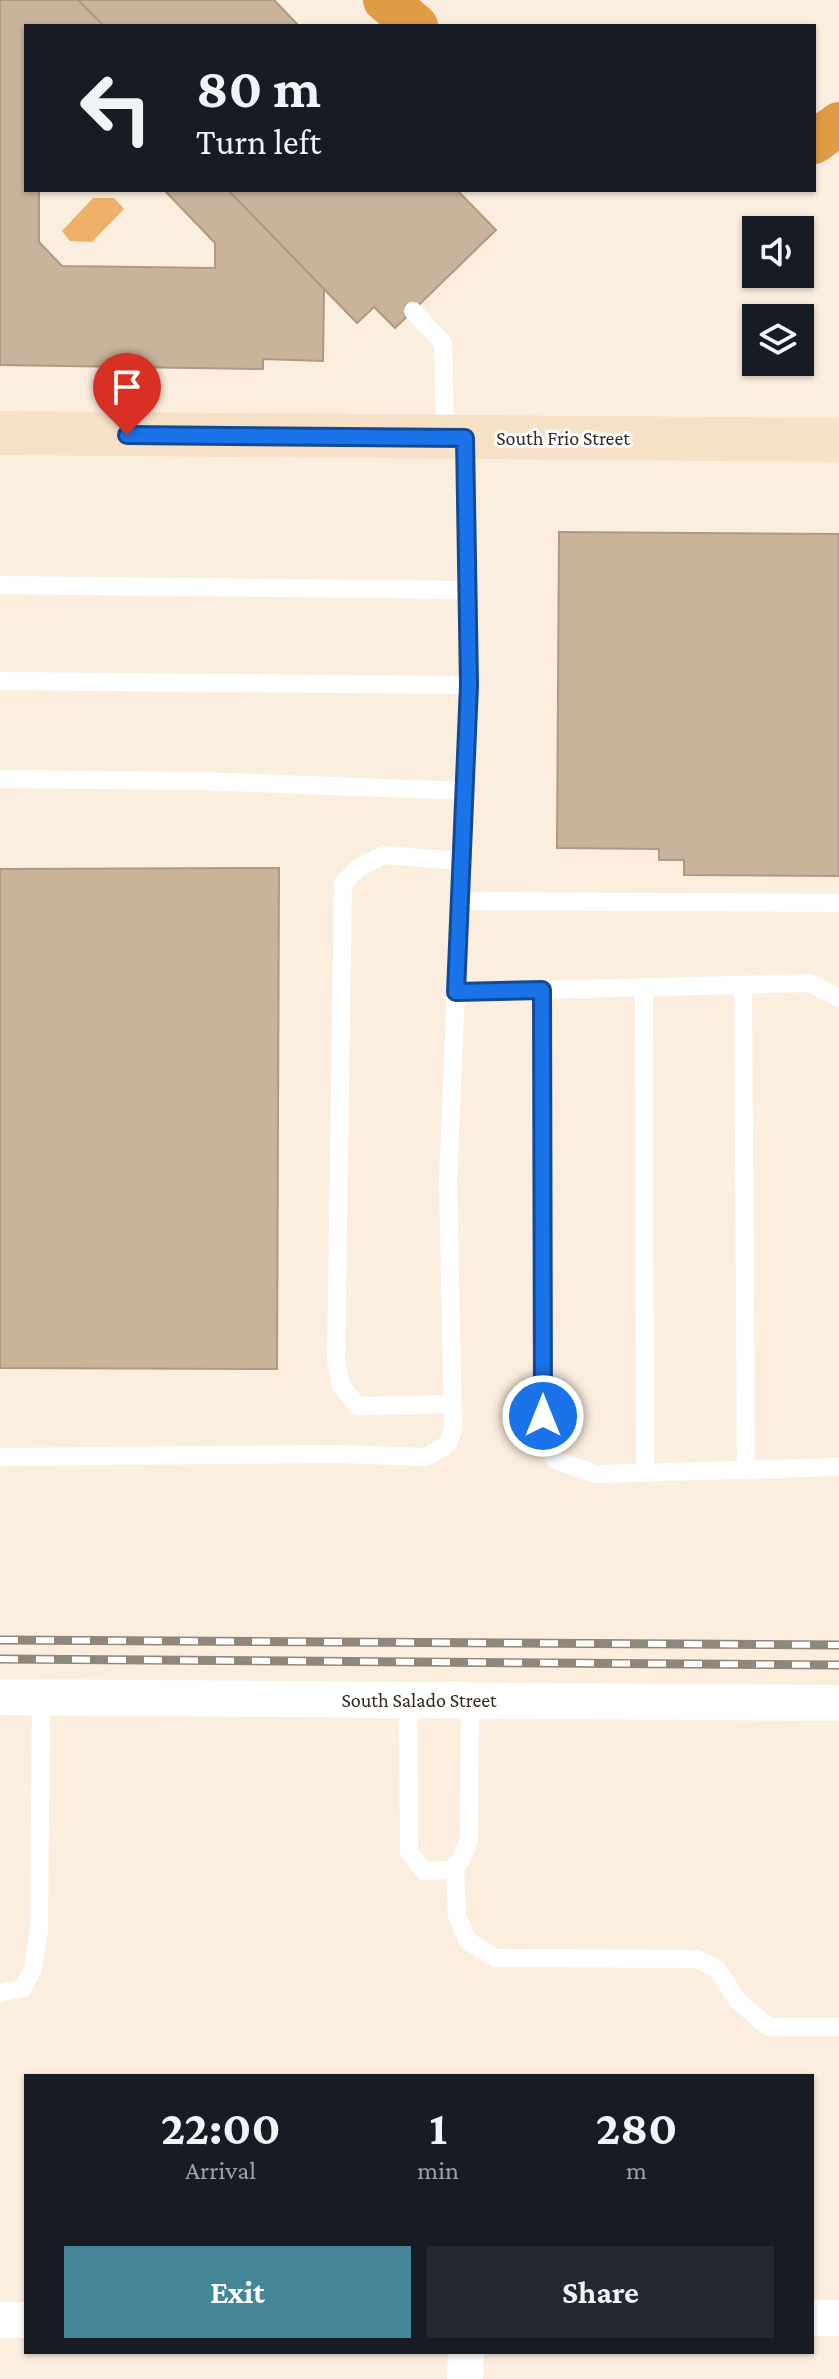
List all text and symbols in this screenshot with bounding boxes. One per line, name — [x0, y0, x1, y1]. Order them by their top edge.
icon: left — [64, 56, 168, 160]
text: 80 m — [196, 57, 321, 119]
text: Turn left — [196, 122, 321, 162]
map controls — [742, 216, 814, 376]
button: sound — [742, 216, 814, 288]
button: layers — [742, 304, 814, 376]
pin — [93, 353, 161, 435]
icon: arrive — [105, 365, 149, 409]
street label: South Frio Street — [496, 427, 630, 449]
position arrow — [501, 1374, 585, 1458]
street label: South Salado Street — [341, 1689, 497, 1711]
text: 22:00 — [161, 2101, 281, 2154]
text: 1 — [429, 2101, 447, 2154]
text: 280 — [596, 2101, 677, 2154]
text: Arrival — [185, 2156, 256, 2185]
text: min — [417, 2156, 459, 2185]
text: m — [626, 2156, 647, 2185]
button: Exit — [64, 2246, 411, 2338]
button: Share — [427, 2246, 774, 2338]

